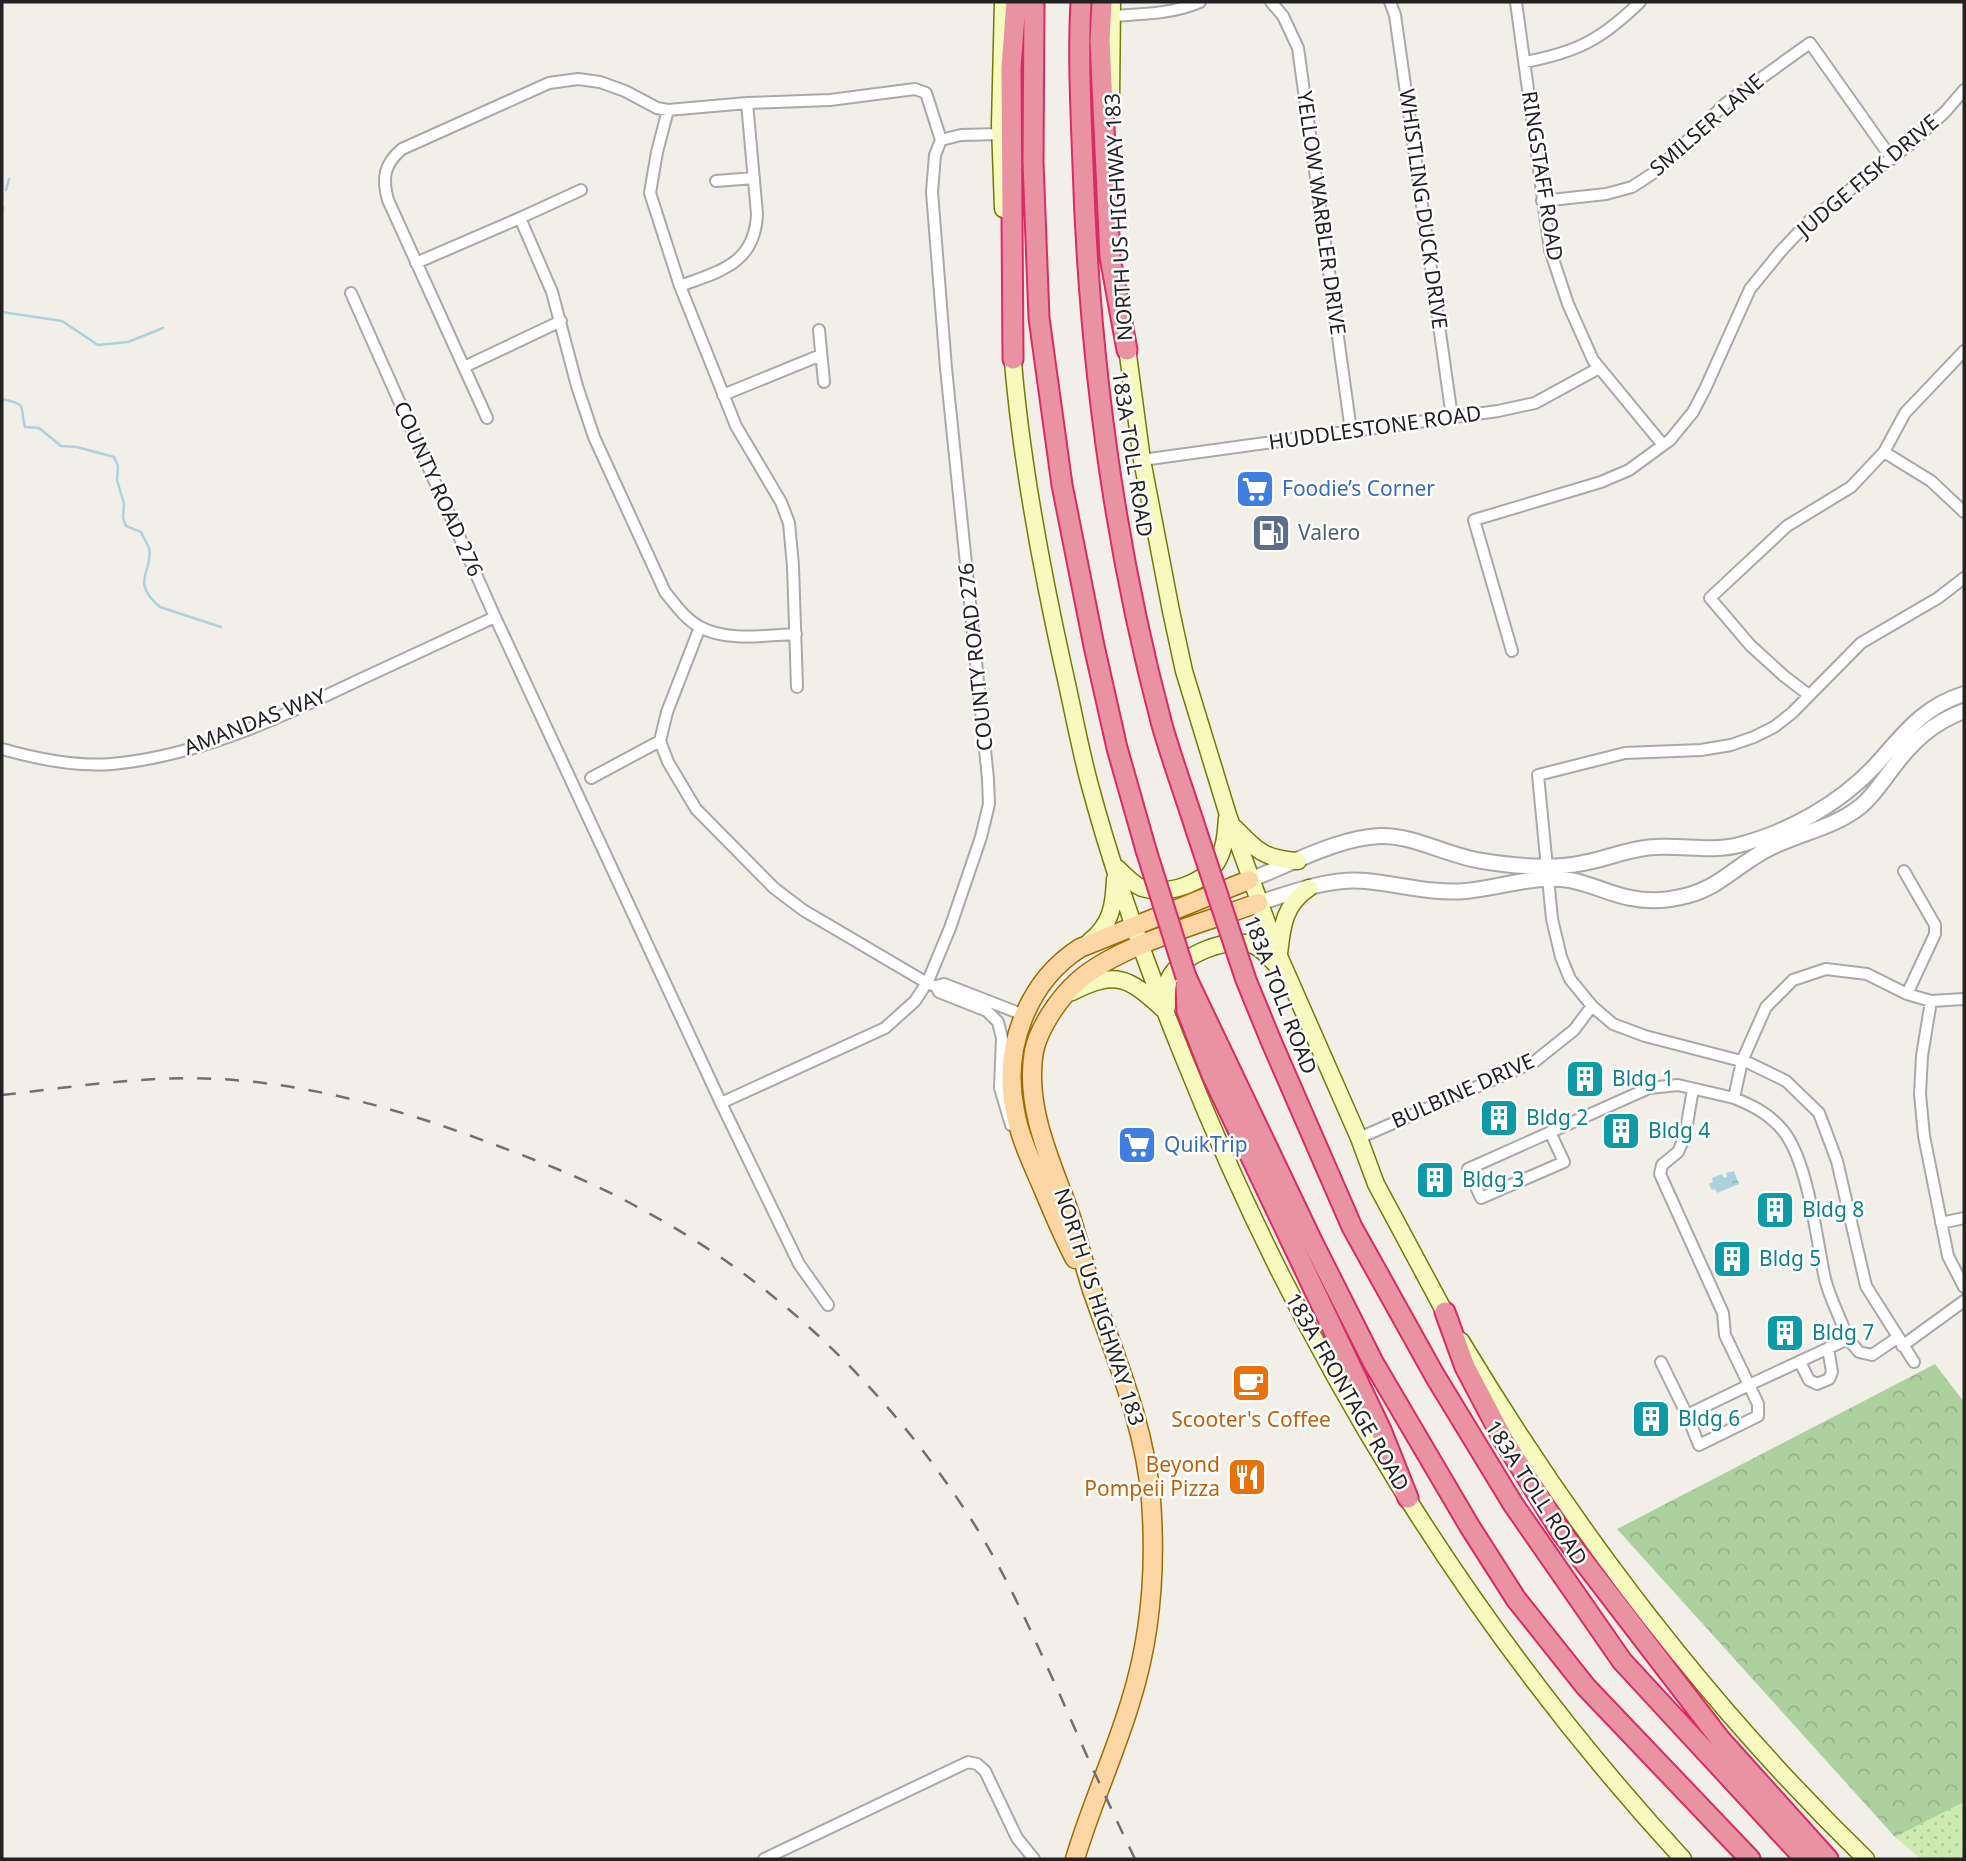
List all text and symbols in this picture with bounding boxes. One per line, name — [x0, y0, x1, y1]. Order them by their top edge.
street label: SMILSER LANE — [1643, 67, 1769, 182]
street label: WHISTLING DUCK DRIVE — [1393, 87, 1455, 331]
street label: YELLOW WARBLER DRIVE — [1291, 89, 1353, 337]
street label: RINGSTAFF ROAD — [1516, 89, 1570, 263]
street label: NORTH US HIGHWAY 183 — [1098, 92, 1138, 342]
street label: JUDGE FISK DRIVE — [1789, 108, 1944, 244]
street label: 183A TOLL ROAD — [1106, 369, 1160, 539]
street label: COUNTY ROAD 276 — [388, 397, 490, 581]
street label: HUDDLESTONE ROAD — [1267, 398, 1483, 456]
supermarket icon: Foodie’s Corner — [1234, 468, 1276, 510]
place label: Foodie’s Corner — [1282, 474, 1435, 502]
fuel station icon: Valero — [1250, 512, 1292, 554]
place label: Valero — [1298, 518, 1360, 546]
street label: COUNTY ROAD 276 — [951, 562, 999, 752]
street label: AMANDAS WAY — [180, 681, 330, 761]
street label: 183A TOLL ROAD — [1238, 911, 1324, 1078]
street label: BULBINE DRIVE — [1387, 1046, 1538, 1134]
building icon: Bldg 1 — [1564, 1058, 1606, 1100]
place label: Bldg 1 — [1612, 1064, 1674, 1092]
building icon: Bldg 2 — [1478, 1097, 1520, 1139]
place label: Bldg 2 — [1526, 1103, 1588, 1131]
building icon: Bldg 4 — [1600, 1110, 1642, 1152]
place label: Bldg 4 — [1648, 1116, 1710, 1144]
supermarket icon: QuikTrip — [1116, 1124, 1158, 1166]
place label: QuikTrip — [1164, 1130, 1248, 1158]
building icon: Bldg 3 — [1414, 1159, 1456, 1201]
place label: Bldg 3 — [1462, 1165, 1524, 1193]
street label: NORTH US HIGHWAY 183 — [1048, 1184, 1152, 1429]
building icon: Bldg 8 — [1754, 1189, 1796, 1231]
place label: Bldg 8 — [1802, 1195, 1864, 1223]
building icon: Bldg 5 — [1711, 1238, 1753, 1280]
place label: Bldg 5 — [1759, 1244, 1821, 1272]
street label: 183A FRONTAGE ROAD — [1280, 1287, 1416, 1496]
building icon: Bldg 7 — [1764, 1312, 1806, 1354]
place label: Bldg 7 — [1812, 1318, 1874, 1346]
cafe icon: Scooter's Coffee — [1230, 1362, 1272, 1404]
building icon: Bldg 6 — [1630, 1398, 1672, 1440]
place label: Bldg 6 — [1678, 1404, 1740, 1432]
place label: Scooter's Coffee — [1171, 1405, 1331, 1433]
street label: 183A TOLL ROAD — [1479, 1414, 1594, 1570]
place label: Beyond Pompeii Pizza — [1084, 1450, 1220, 1502]
restaurant icon: Beyond Pompeii Pizza — [1226, 1456, 1268, 1498]

